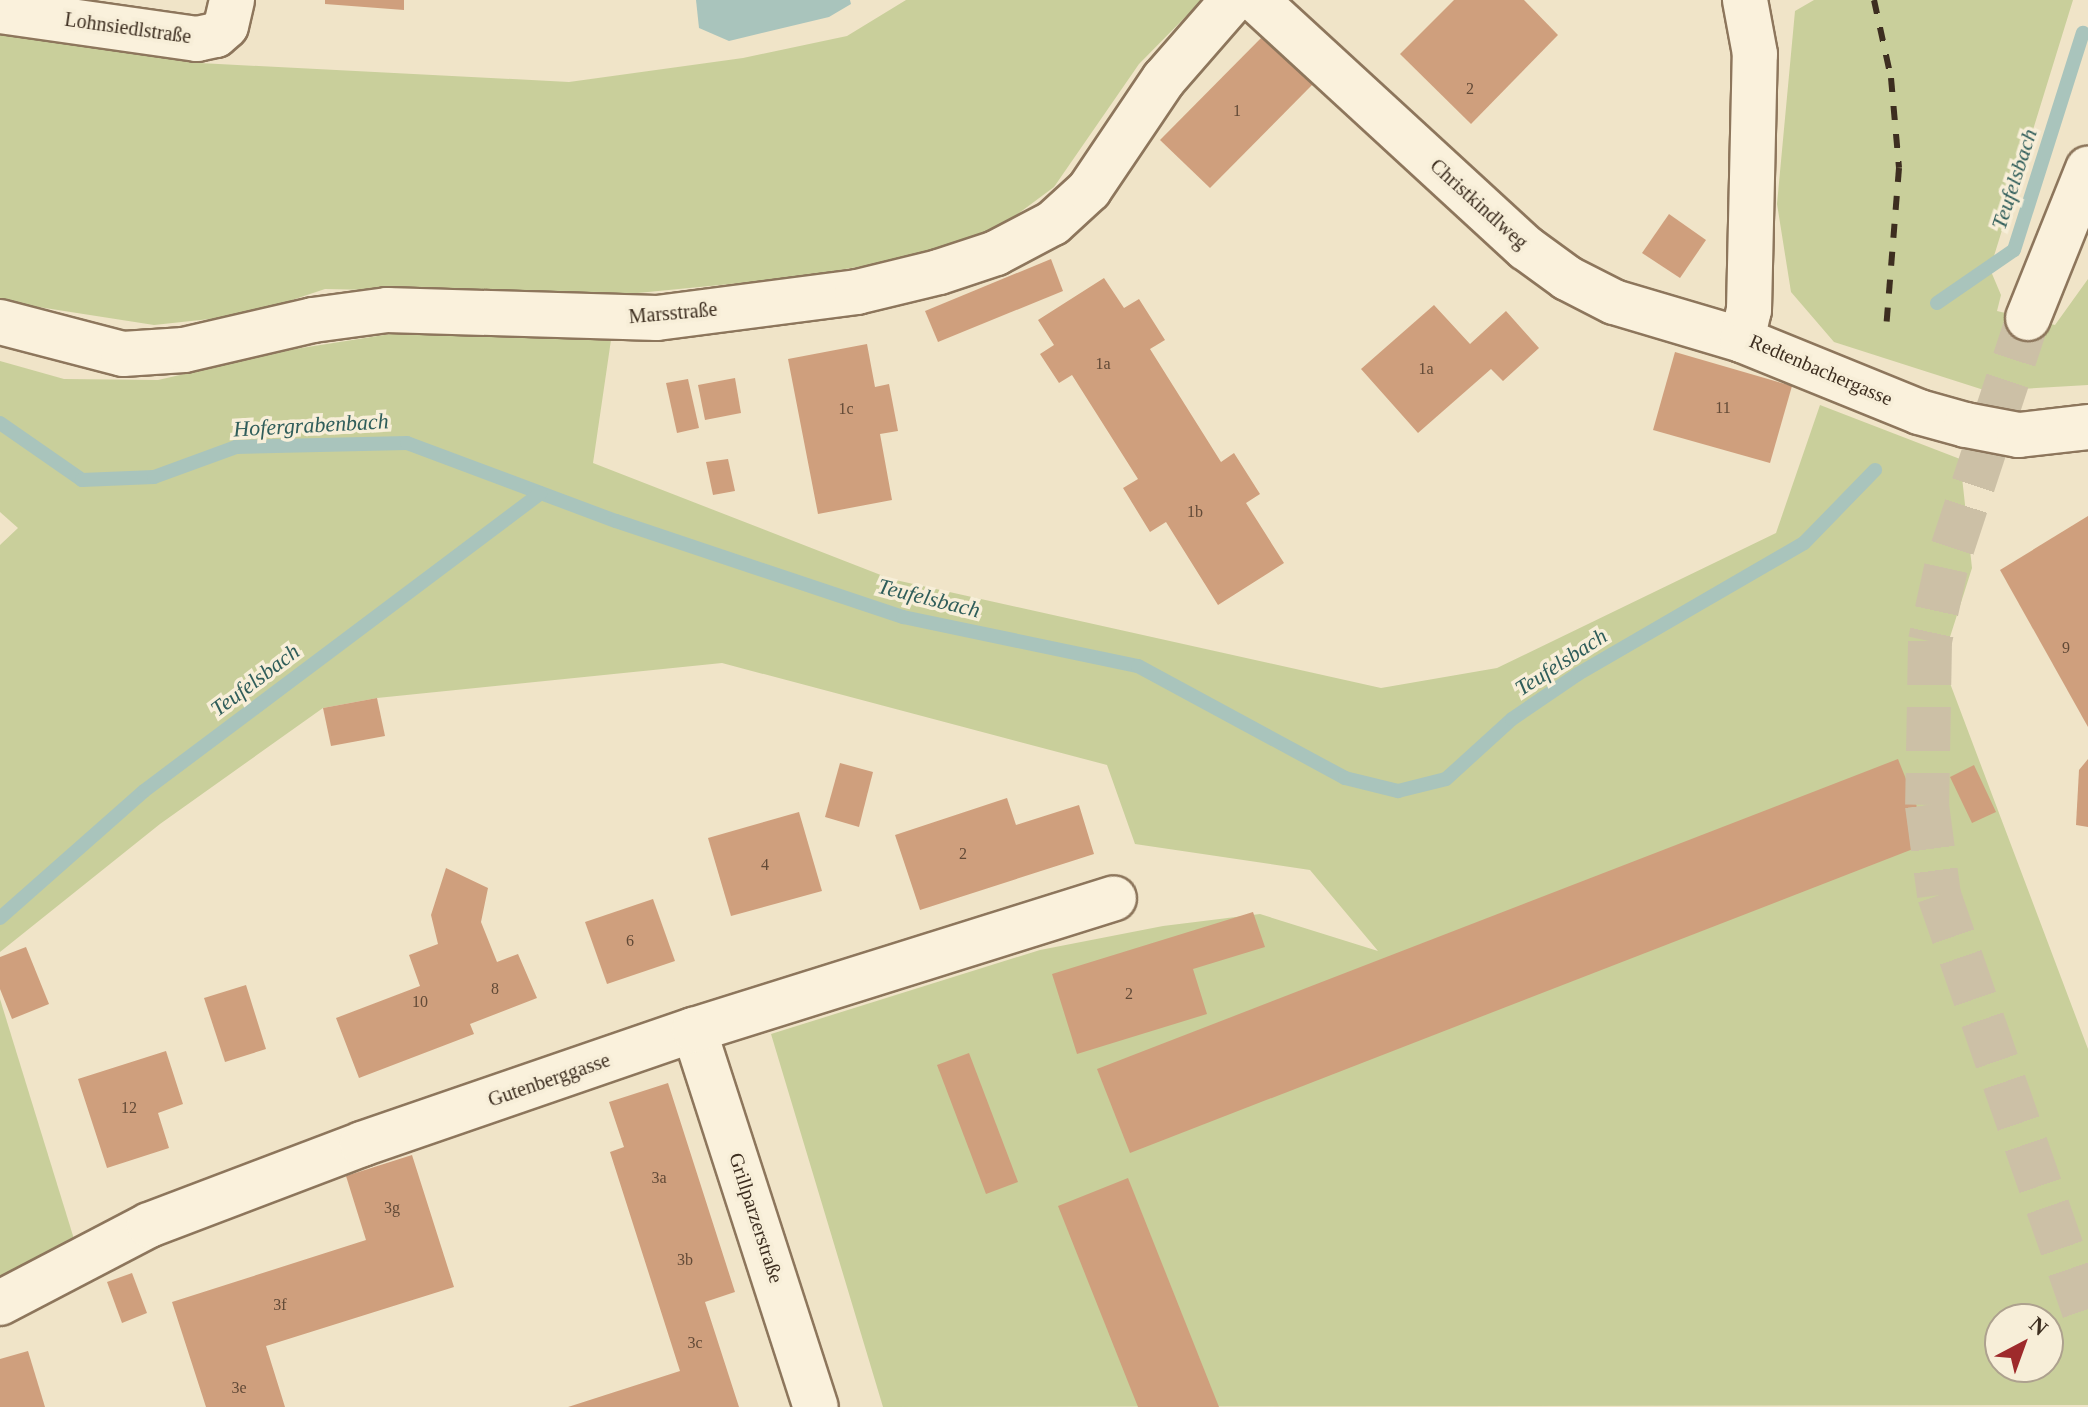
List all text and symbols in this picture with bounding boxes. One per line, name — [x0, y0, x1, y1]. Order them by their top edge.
street label: Lohnsiedlstraße — [63, 7, 193, 49]
house number: 2 — [1466, 79, 1474, 99]
house number: 1 — [1233, 101, 1241, 121]
water label: Teufelsbach — [1985, 125, 2043, 233]
street label: Christkindlweg — [1425, 154, 1533, 254]
street label: Marsstraße — [628, 297, 718, 329]
street label: Redtenbachergasse — [1746, 329, 1896, 411]
house number: 1a — [1095, 354, 1111, 374]
house number: 1a — [1418, 359, 1434, 379]
house number: 11 — [1715, 398, 1731, 418]
house number: 1c — [838, 399, 854, 419]
water label: Hofergrabenbach — [233, 408, 389, 442]
house number: 1b — [1187, 502, 1203, 522]
water label: Teufelsbach — [875, 573, 983, 623]
water label: Teufelsbach — [1510, 623, 1612, 701]
water label: Teufelsbach — [205, 638, 305, 722]
house number: 9 — [2062, 638, 2070, 658]
house number: 2 — [959, 844, 967, 864]
house number: 4 — [761, 855, 769, 875]
house number: 6 — [626, 931, 634, 951]
house number: 8 — [491, 979, 499, 999]
house number: 2 — [1125, 984, 1133, 1004]
house number: 10 — [412, 992, 428, 1012]
street label: Gutenberggasse — [485, 1048, 613, 1112]
house number: 12 — [121, 1098, 137, 1118]
street label: Grillparzerstraße — [724, 1150, 788, 1286]
house number: 3a — [651, 1168, 667, 1188]
house number: 3g — [384, 1198, 400, 1218]
house number: 3b — [677, 1250, 693, 1270]
house number: 3f — [273, 1295, 287, 1315]
north arrow — [1984, 1303, 2064, 1383]
text: N — [2025, 1311, 2053, 1341]
house number: 3c — [687, 1333, 703, 1353]
house number: 3e — [231, 1378, 247, 1398]

